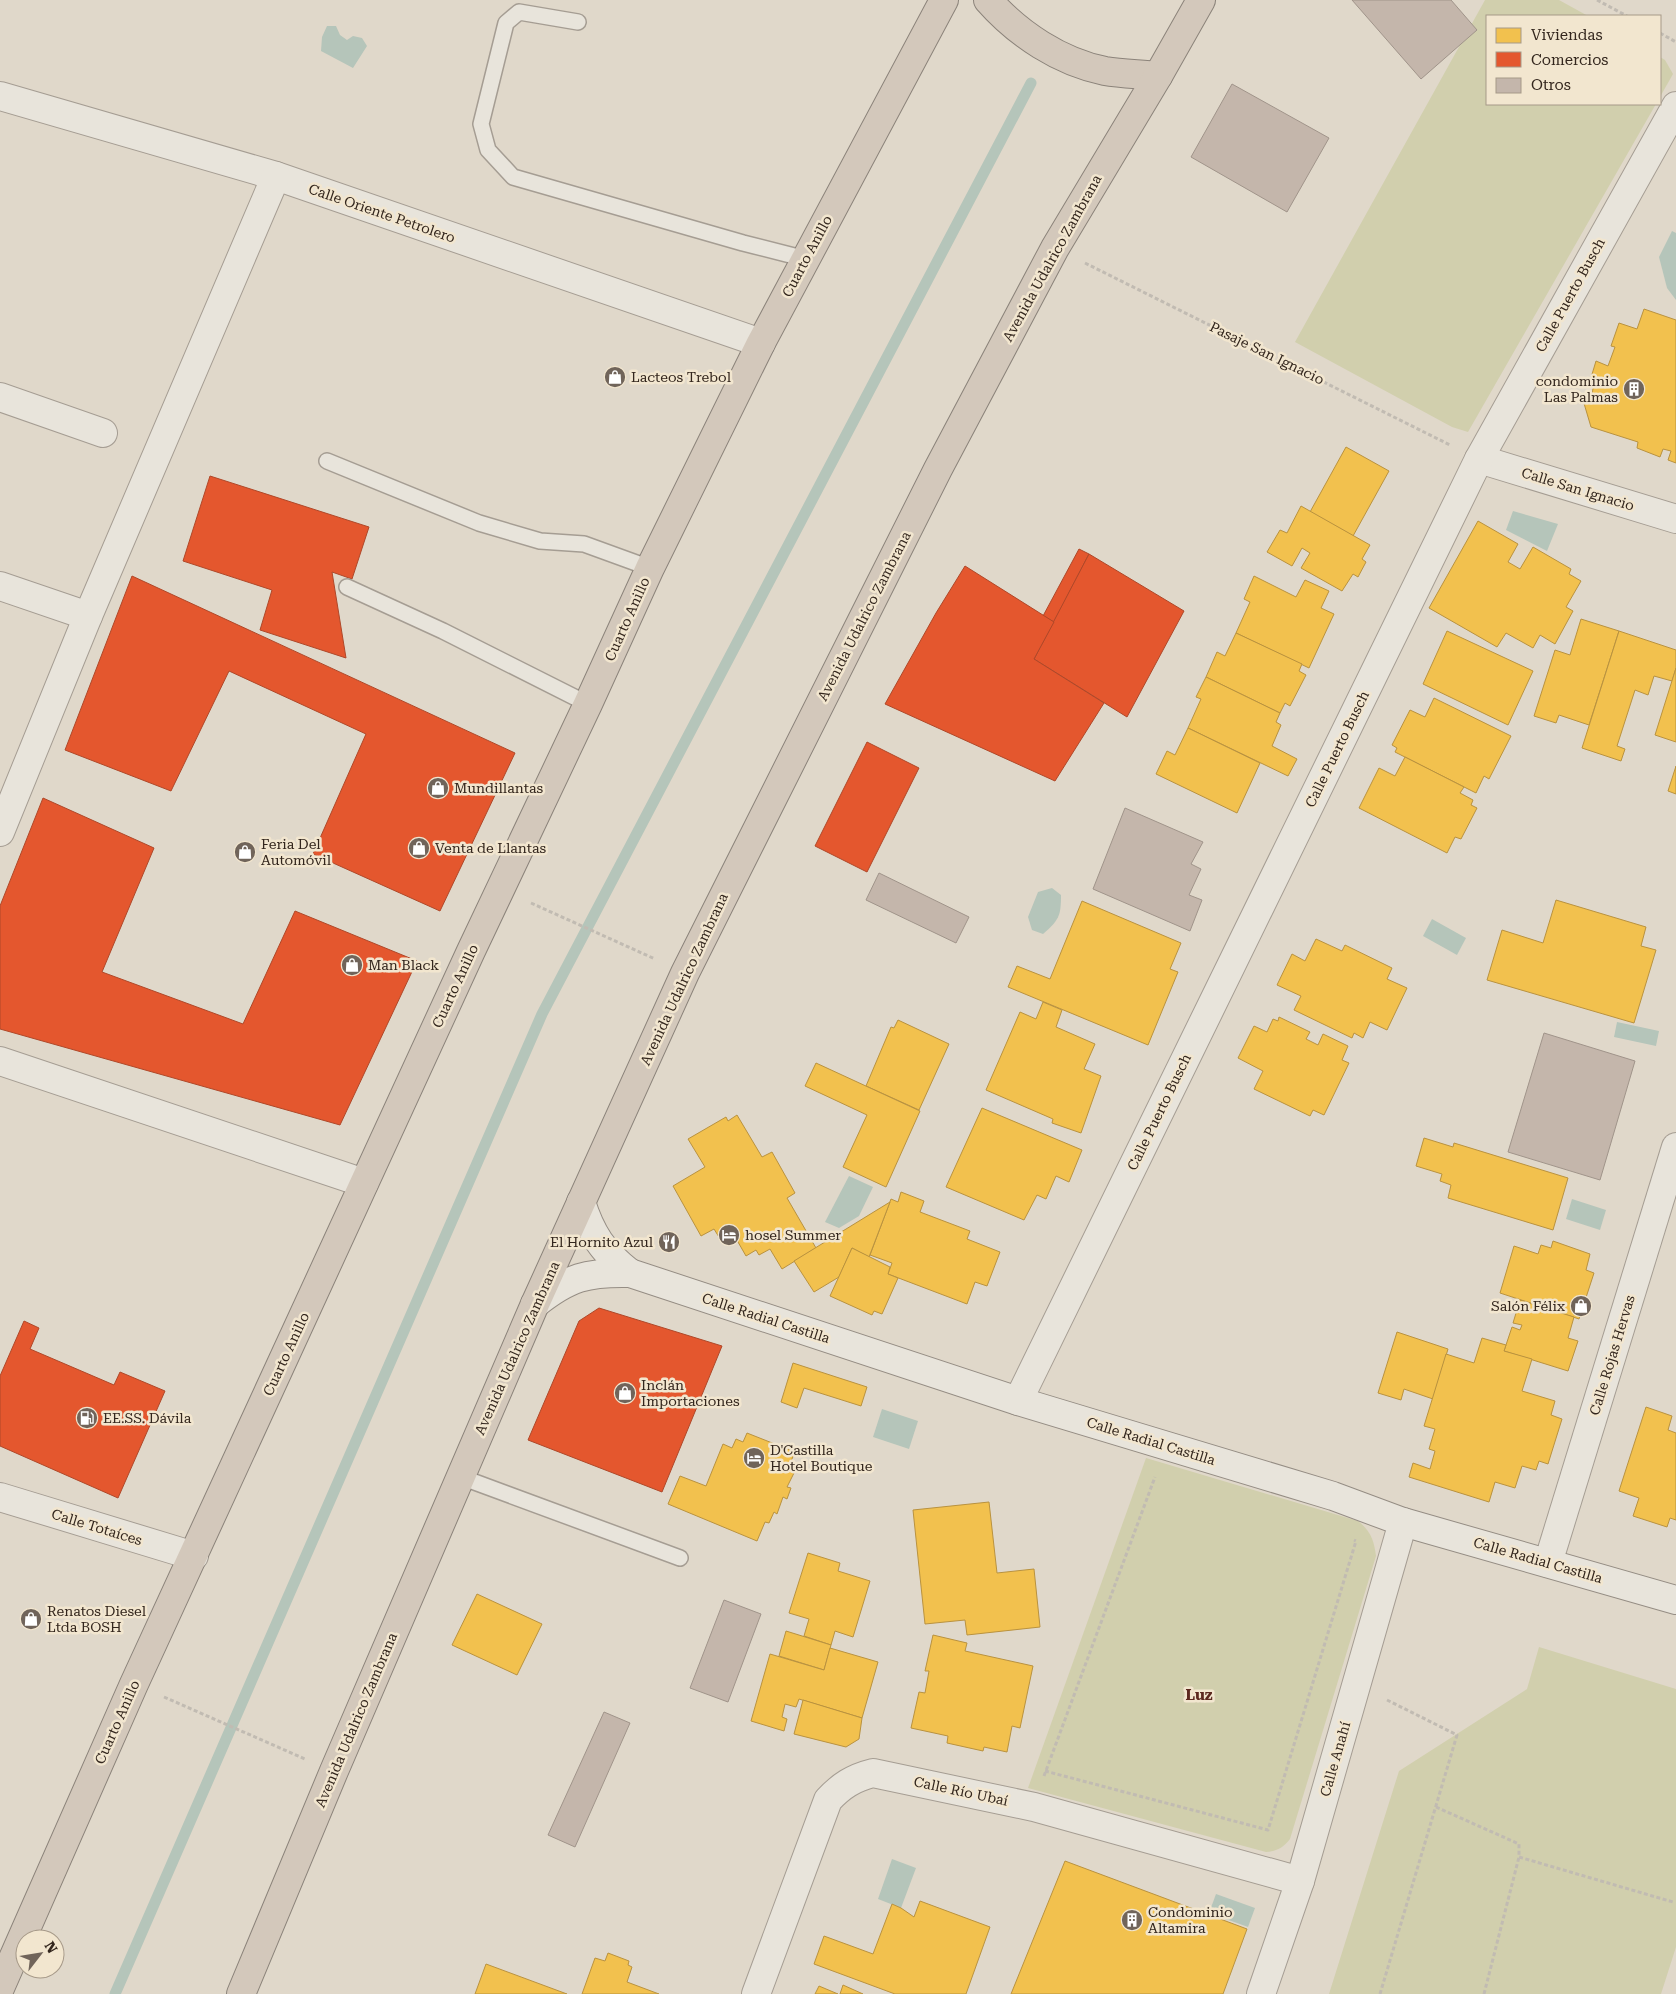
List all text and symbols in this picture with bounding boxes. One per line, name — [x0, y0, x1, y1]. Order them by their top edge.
legend — [1486, 15, 1661, 105]
text: Viviendas — [1531, 26, 1603, 44]
text: Comercios — [1531, 51, 1608, 69]
text: Otros — [1531, 76, 1571, 94]
street label: Avenida Udalrico Zambrana — [999, 171, 1105, 344]
street label: Calle Oriente Petrolero — [307, 180, 457, 246]
street label: Cuarto Anillo — [779, 212, 835, 300]
street label: Calle Puerto Busch — [1532, 235, 1608, 355]
street label: Pasaje San Ignacio — [1207, 318, 1327, 388]
shop icon: Lacteos Trebol — [603, 365, 627, 389]
place label: Lacteos Trebol — [631, 369, 732, 385]
place label: condominio Las Palmas — [1536, 373, 1618, 405]
building icon: condominio Las Palmas — [1622, 377, 1646, 401]
street label: Calle San Ignacio — [1520, 464, 1636, 514]
street label: Avenida Udalrico Zambrana — [814, 528, 914, 703]
street label: Cuarto Anillo — [601, 575, 653, 663]
street label: Calle Puerto Busch — [1302, 688, 1372, 810]
shop icon: Mundillantas — [426, 776, 450, 800]
place label: Mundillantas — [454, 780, 543, 796]
place label: Feria Del Automóvil — [261, 836, 332, 868]
shop icon: Venta de Llantas — [407, 836, 431, 860]
shop icon: Feria Del Automóvil — [233, 840, 257, 864]
place label: Venta de Llantas — [435, 840, 547, 856]
street label: Avenida Udalrico Zambrana — [637, 890, 731, 1068]
street label: Cuarto Anillo — [429, 942, 481, 1030]
shop icon: Man Black — [340, 953, 364, 977]
place label: Man Black — [368, 957, 439, 973]
street label: Calle Puerto Busch — [1124, 1051, 1194, 1173]
hotel icon: hosel Summer — [717, 1223, 741, 1247]
place label: hosel Summer — [745, 1227, 841, 1243]
restaurant icon: El Hornito Azul — [657, 1230, 681, 1254]
place label: El Hornito Azul — [550, 1234, 654, 1250]
street label: Avenida Udalrico Zambrana — [471, 1258, 563, 1437]
street label: Calle Radial Castilla — [700, 1290, 832, 1346]
street label: Calle Rojas Hervas — [1586, 1293, 1638, 1417]
shop icon: Salón Félix — [1569, 1294, 1593, 1318]
place label: Salón Félix — [1491, 1298, 1565, 1314]
street label: Cuarto Anillo — [260, 1310, 312, 1398]
place label: Inclán Importaciones — [641, 1377, 740, 1409]
shop icon: Inclán Importaciones — [613, 1381, 637, 1405]
fuel station icon: EE.SS. Dávila — [75, 1406, 99, 1430]
place label: EE.SS. Dávila — [103, 1410, 192, 1426]
street label: Calle Radial Castilla — [1085, 1414, 1218, 1468]
place label: D'Castilla Hotel Boutique — [770, 1442, 873, 1474]
hotel icon: D'Castilla Hotel Boutique — [742, 1446, 766, 1470]
street label: Calle Totaíces — [50, 1506, 145, 1548]
street label: Calle Radial Castilla — [1472, 1534, 1605, 1586]
place label: Renatos Diesel Ltda BOSH — [47, 1603, 147, 1635]
shop icon: Renatos Diesel Ltda BOSH — [19, 1607, 43, 1631]
street label: Avenida Udalrico Zambrana — [312, 1630, 400, 1810]
street label: Cuarto Anillo — [91, 1678, 143, 1766]
district label: Luz — [1185, 1686, 1213, 1704]
street label: Calle Anahí — [1317, 1719, 1354, 1798]
street label: Calle Río Ubaí — [912, 1773, 1010, 1809]
place label: Condominio Altamira — [1148, 1904, 1233, 1936]
building icon: Condominio Altamira — [1120, 1908, 1144, 1932]
north arrow — [15, 1929, 65, 1979]
text: N — [42, 1939, 61, 1956]

